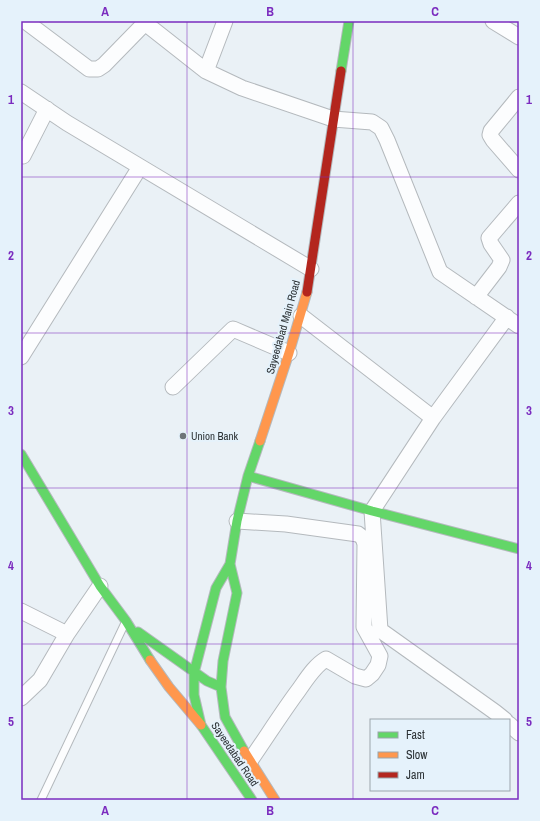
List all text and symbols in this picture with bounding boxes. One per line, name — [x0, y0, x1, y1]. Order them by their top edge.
text: A — [101, 3, 109, 20]
text: B — [266, 3, 274, 20]
text: C — [431, 3, 439, 20]
text: 1 — [8, 91, 14, 108]
text: 1 — [526, 91, 532, 108]
text: 2 — [8, 247, 14, 264]
text: 2 — [526, 247, 532, 264]
street label: Sayeedabad Main Road — [263, 278, 303, 376]
text: 3 — [8, 402, 14, 419]
text: 3 — [526, 402, 532, 419]
place label: Union Bank — [191, 429, 239, 443]
marker: Union Bank — [178, 431, 188, 441]
text: 4 — [8, 557, 14, 574]
text: 4 — [526, 557, 532, 574]
text: 5 — [8, 713, 14, 730]
text: 5 — [526, 713, 532, 730]
street label: Sayeedabad Road — [208, 719, 262, 789]
legend — [370, 719, 510, 791]
text: Fast — [406, 727, 425, 743]
text: Slow — [406, 747, 428, 763]
text: Jam — [406, 767, 425, 783]
text: A — [101, 802, 109, 819]
text: B — [266, 802, 274, 819]
text: C — [431, 802, 439, 819]

